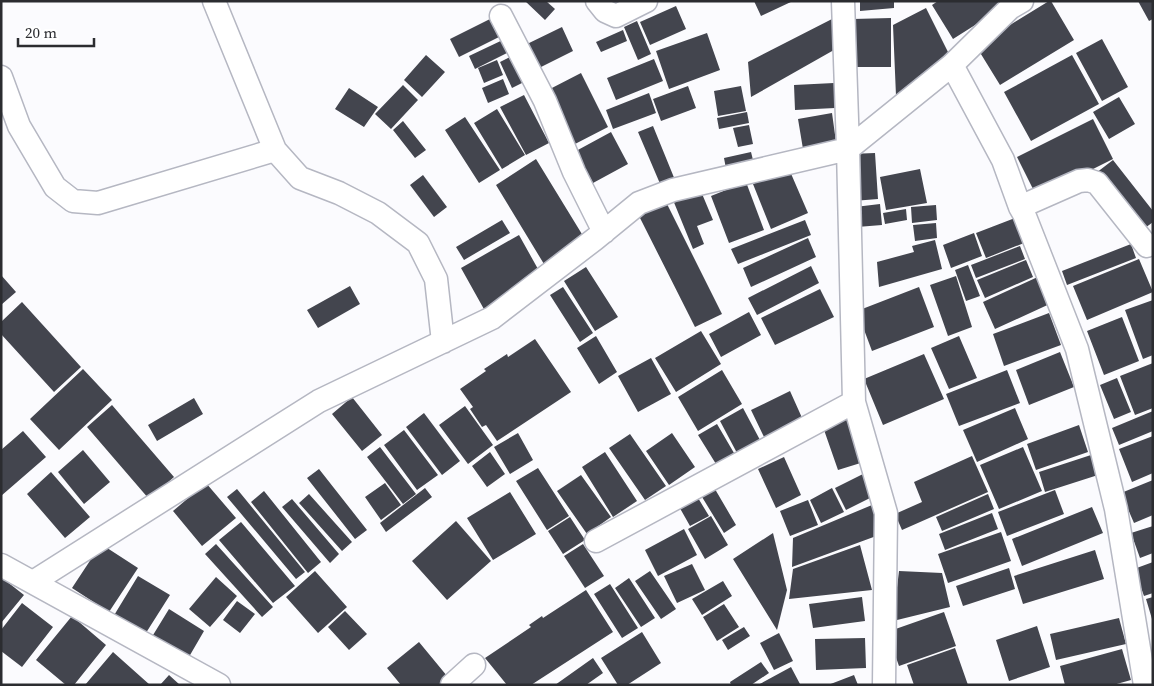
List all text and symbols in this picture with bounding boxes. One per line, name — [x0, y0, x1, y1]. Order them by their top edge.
scale bar — [18, 15, 94, 47]
text: 20 m — [25, 22, 57, 43]

